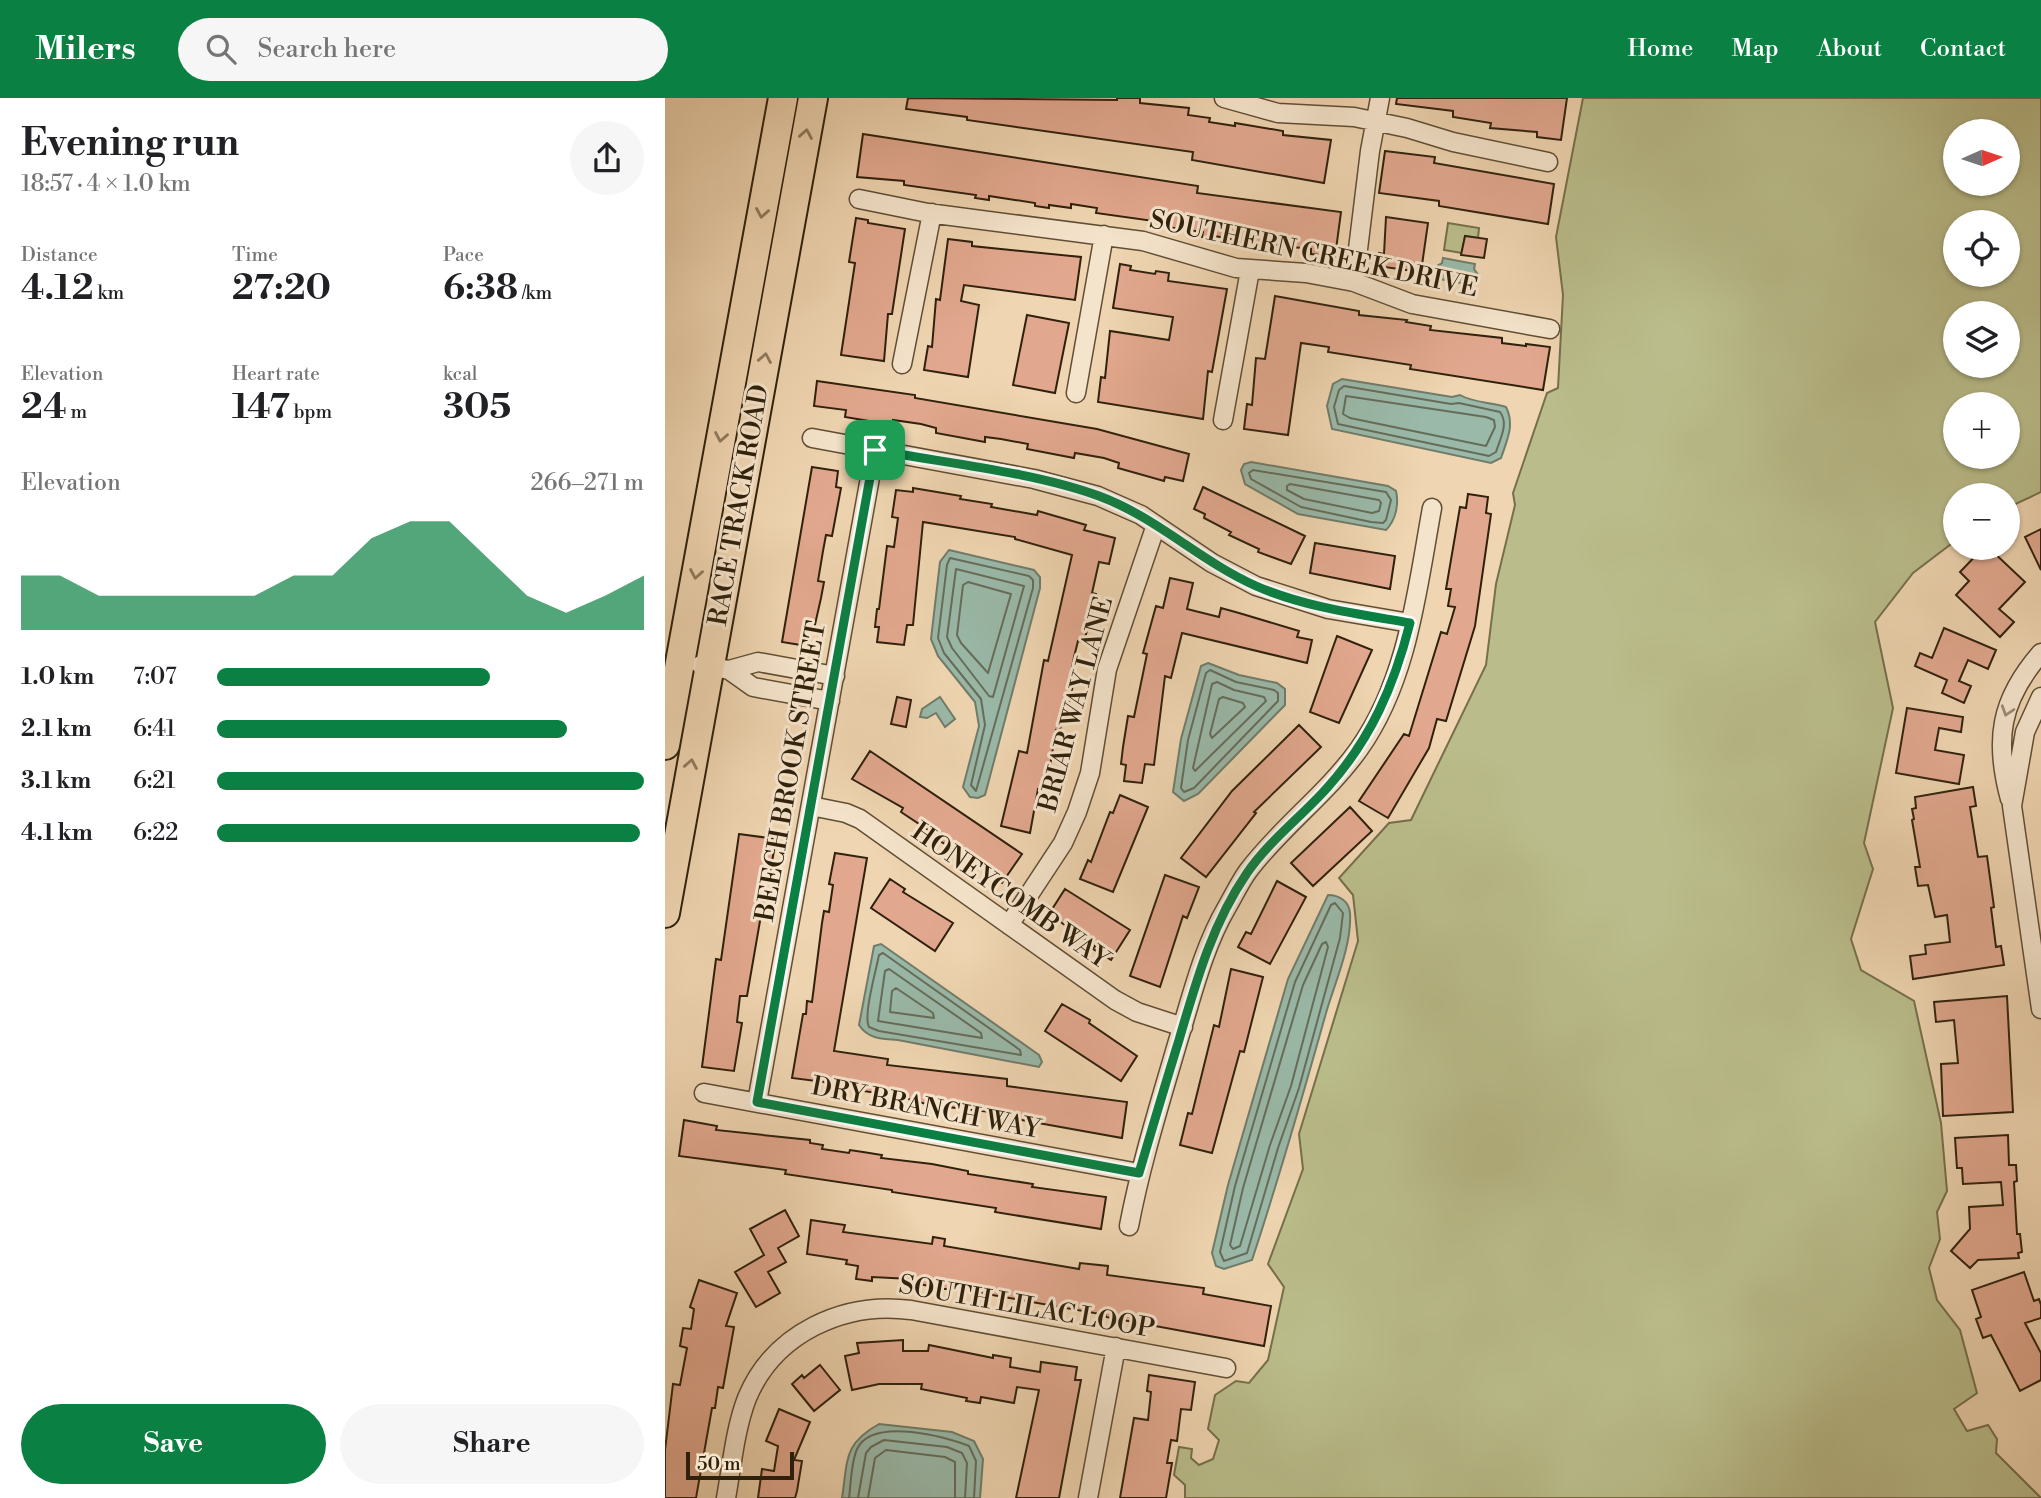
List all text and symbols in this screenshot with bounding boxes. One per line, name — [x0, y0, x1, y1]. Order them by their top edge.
search box — [178, 18, 668, 81]
text: Milers — [35, 29, 136, 70]
icon: search — [202, 30, 240, 68]
text: Search here — [258, 33, 396, 65]
text: Home — [1628, 34, 1693, 64]
text: Map — [1731, 34, 1779, 64]
text: About — [1817, 34, 1882, 64]
text: Contact — [1920, 34, 2006, 64]
north arrow — [1943, 119, 2019, 196]
map controls — [1943, 119, 2020, 560]
text: Evening run — [21, 120, 239, 167]
button: share — [570, 121, 644, 195]
one-way arrow — [798, 129, 813, 140]
text: 18:57 · 4 × 1.0 km — [21, 170, 191, 198]
street label: SOUTHERN CREEK DRIVE — [1147, 204, 1481, 304]
one-way arrow — [755, 207, 770, 219]
button: locate — [1943, 210, 2020, 287]
text: Distance — [21, 243, 98, 267]
text: Time — [232, 243, 278, 267]
text: Pace — [443, 243, 484, 267]
text: 4.12 — [21, 267, 94, 310]
text: 27:20 — [232, 267, 331, 310]
text: 6:38 — [443, 267, 518, 310]
text: km — [94, 281, 124, 305]
text: /km — [518, 281, 552, 305]
button: layers — [1943, 301, 2020, 378]
one-way arrow — [757, 352, 772, 364]
text: Elevation — [21, 362, 103, 386]
text: Heart rate — [232, 362, 320, 386]
text: kcal — [443, 362, 477, 386]
street label: RACE TRACK ROAD — [702, 382, 776, 629]
text: 24 — [21, 386, 67, 429]
text: 147 — [232, 386, 290, 429]
text: 305 — [443, 386, 511, 429]
button: + — [1943, 392, 2020, 469]
text: m — [67, 400, 87, 424]
text: bpm — [290, 400, 332, 424]
pin — [845, 420, 905, 480]
one-way arrow — [714, 431, 729, 443]
icon: arrive — [856, 431, 894, 469]
text: Elevation — [21, 469, 121, 497]
text: 266–271 m — [530, 469, 644, 497]
button: − — [1943, 483, 2020, 560]
one-way arrow — [689, 568, 704, 580]
street label: BRIAR WAY LANE — [1032, 593, 1120, 816]
street label: BEECH BROOK STREET — [749, 619, 833, 925]
text: 1.0 km — [21, 663, 94, 691]
text: 7:07 — [133, 663, 177, 691]
one-way arrow — [2001, 705, 2016, 717]
text: 2.1 km — [21, 715, 92, 743]
text: 6:41 — [133, 715, 176, 743]
one-way arrow — [683, 758, 698, 770]
text: 3.1 km — [21, 767, 91, 795]
text: 6:21 — [133, 767, 175, 795]
street label: HONEYCOMB WAY — [905, 816, 1117, 977]
text: 4.1 km — [21, 819, 93, 847]
text: 6:22 — [133, 819, 178, 847]
street label: DRY BRANCH WAY — [809, 1070, 1045, 1146]
street label: SOUTH LILAC LOOP — [896, 1269, 1157, 1345]
button: Save — [21, 1404, 326, 1484]
button: Share — [340, 1404, 644, 1484]
scale bar — [686, 1449, 795, 1481]
text: 50 m — [697, 1452, 741, 1476]

